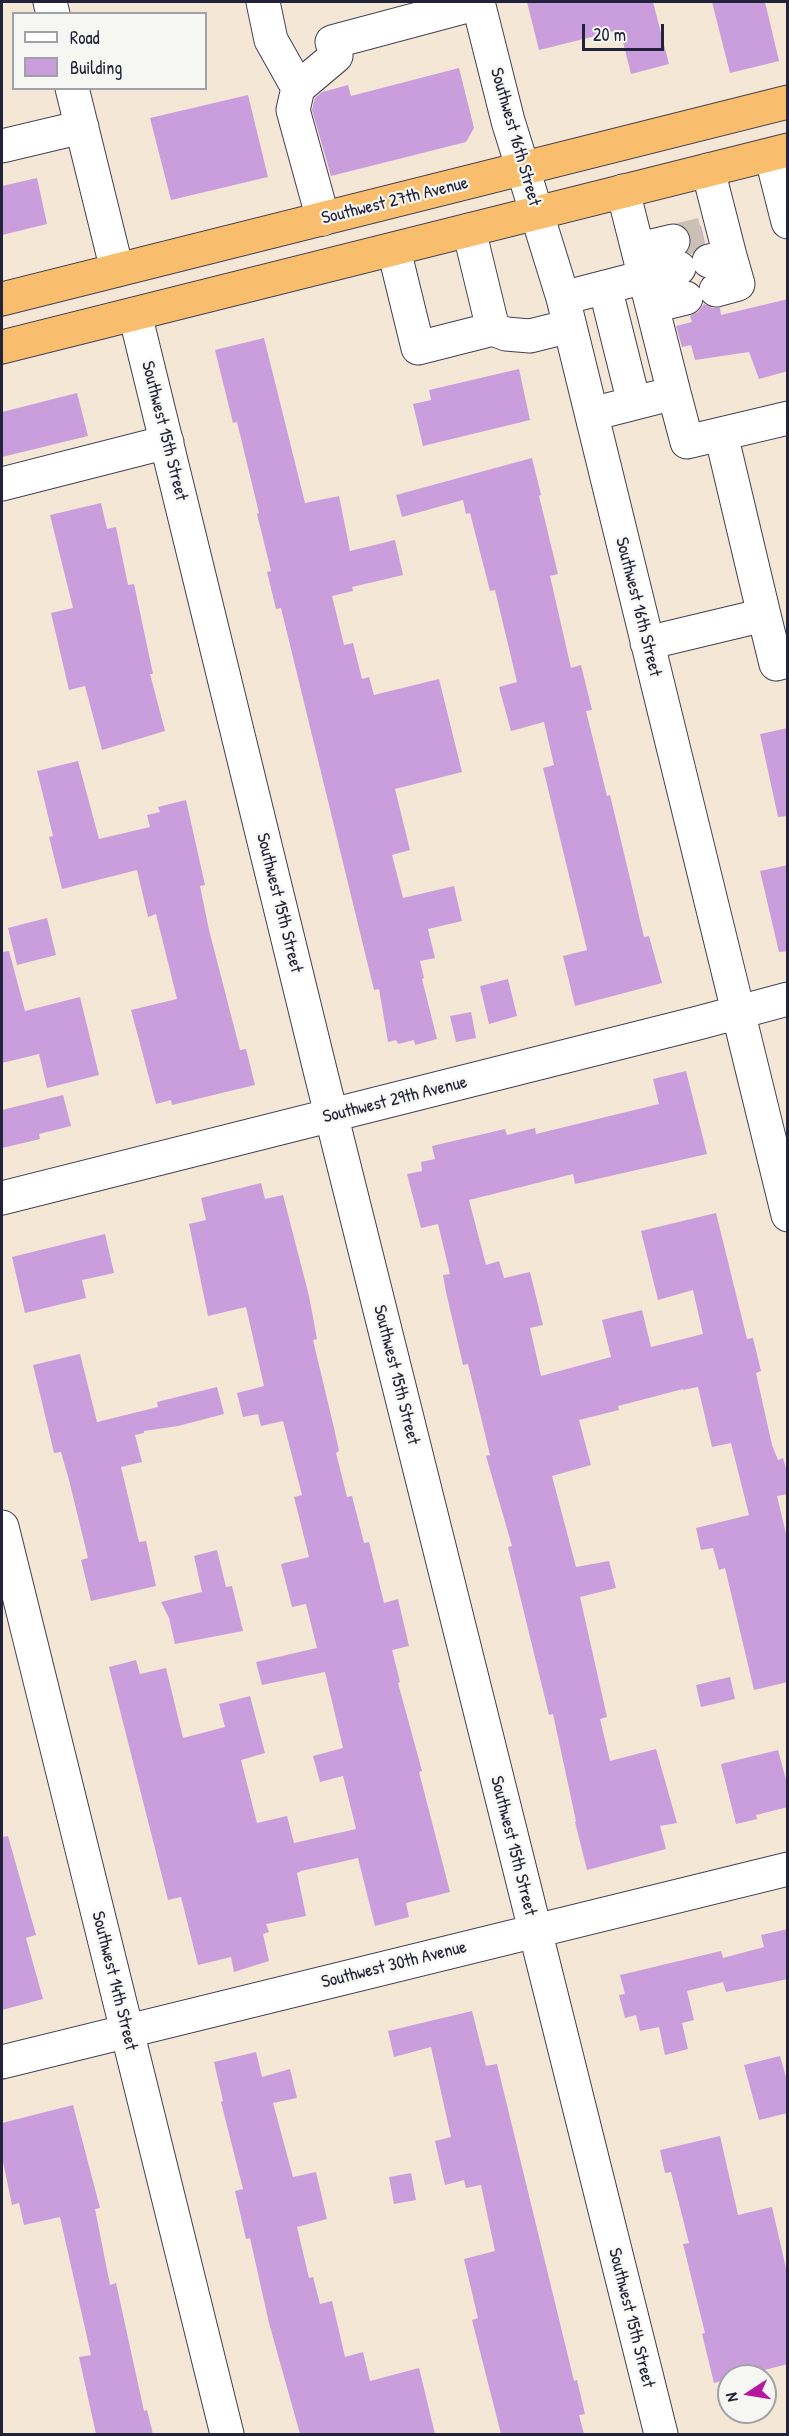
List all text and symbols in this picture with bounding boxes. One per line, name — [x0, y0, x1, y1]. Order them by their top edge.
legend — [12, 12, 207, 90]
scale bar — [585, 12, 668, 50]
text: 20 m — [593, 22, 626, 47]
text: Road — [70, 25, 100, 50]
text: Building — [70, 55, 122, 80]
street label: Southwest 16th Street — [485, 65, 545, 209]
street label: Southwest 27th Avenue — [320, 172, 470, 230]
street label: Southwest 15th Street — [136, 359, 192, 503]
street label: Southwest 16th Street — [610, 535, 666, 679]
street label: Southwest 15th Street — [251, 831, 307, 975]
street label: Southwest 29th Avenue — [321, 1072, 469, 1128]
street label: Southwest 15th Street — [368, 1303, 424, 1447]
street label: Southwest 15th Street — [485, 1774, 541, 1918]
street label: Southwest 14th Street — [86, 1909, 142, 2053]
street label: Southwest 30th Avenue — [319, 1937, 469, 1993]
street label: Southwest 15th Street — [603, 2246, 659, 2390]
north arrow — [717, 2364, 777, 2424]
text: N — [720, 2391, 743, 2404]

